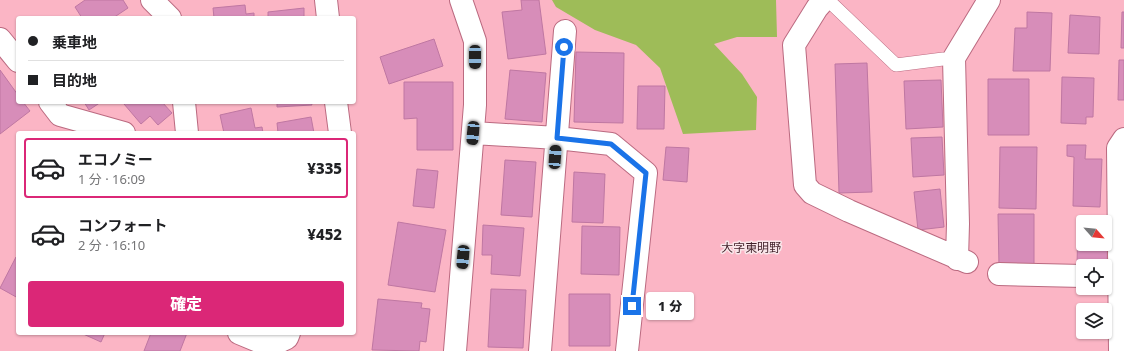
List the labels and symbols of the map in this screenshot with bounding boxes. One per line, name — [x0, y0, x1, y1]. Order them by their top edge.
route start — [555, 38, 573, 56]
car — [469, 45, 481, 69]
car — [466, 121, 480, 145]
car — [548, 145, 562, 169]
north arrow — [1076, 215, 1112, 251]
district label: 大字東明野 — [721, 239, 781, 256]
car — [456, 245, 470, 269]
callout: 1 分 — [646, 292, 694, 320]
route end — [623, 297, 641, 315]

